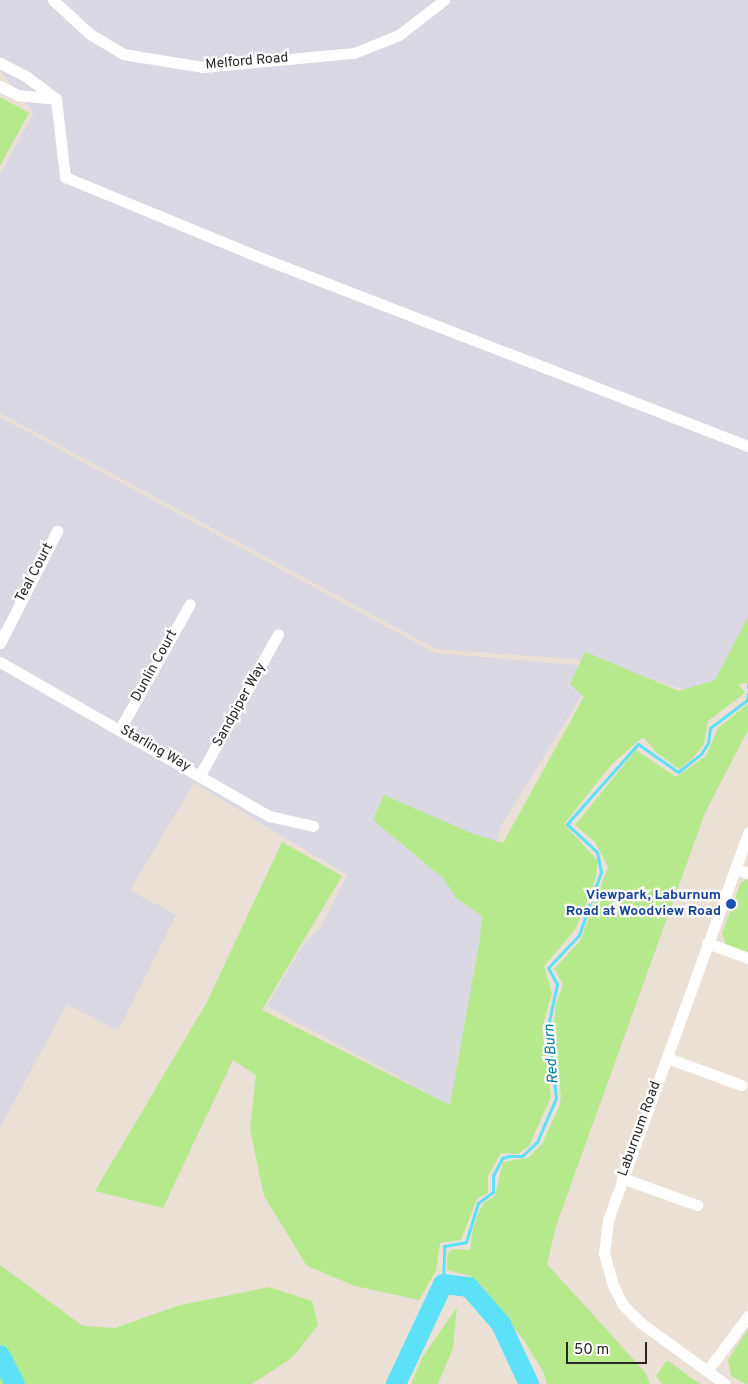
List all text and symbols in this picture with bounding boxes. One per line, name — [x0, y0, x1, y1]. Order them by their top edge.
street label: Melford Road — [205, 50, 289, 74]
street label: Teal Court — [12, 541, 58, 605]
street label: Dunlin Court — [128, 627, 182, 705]
street label: Sandpiper Way — [210, 660, 270, 750]
street label: Starling Way — [117, 722, 193, 776]
place label: Viewpark, Laburnum Road at Woodview Road — [566, 888, 721, 920]
marker: Viewpark, Laburnum Road at Woodview Road — [725, 898, 737, 910]
water label: Red Burn — [541, 1023, 563, 1085]
street label: Laburnum Road — [615, 1079, 665, 1179]
scale bar — [568, 1332, 649, 1364]
text: 50 m — [574, 1341, 609, 1360]

